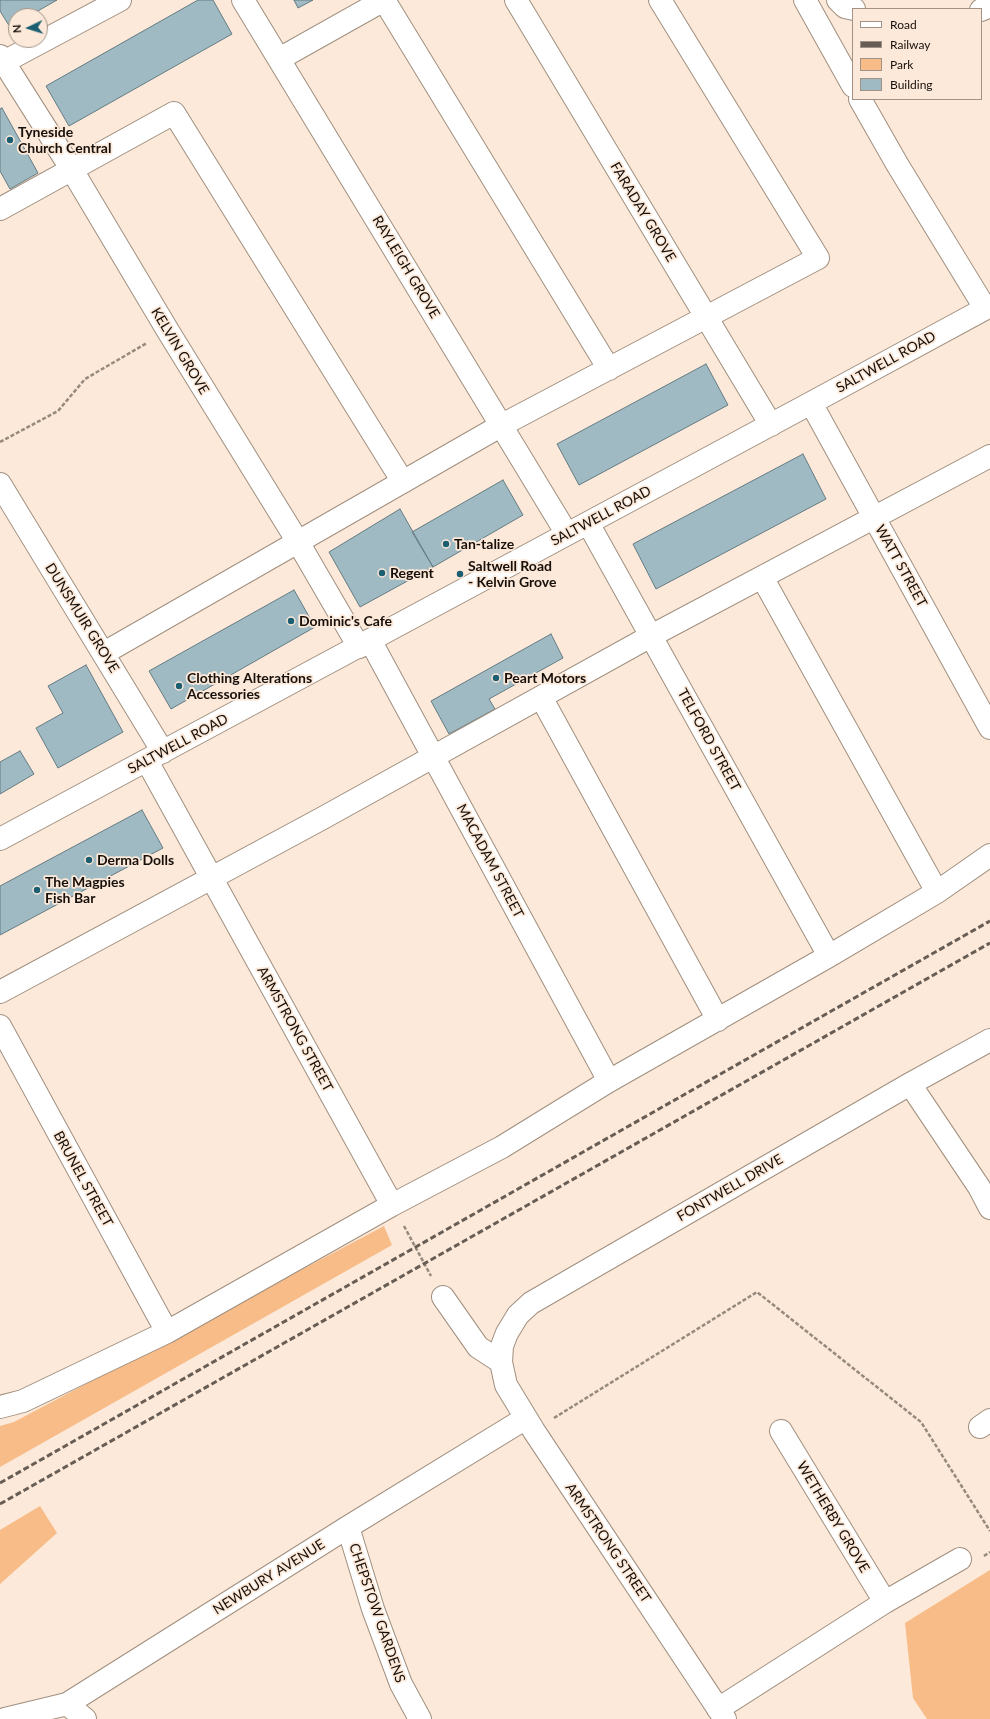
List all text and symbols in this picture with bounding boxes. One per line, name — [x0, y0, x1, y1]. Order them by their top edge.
north arrow — [8, 8, 48, 48]
legend — [852, 8, 982, 100]
text: Road — [890, 17, 917, 32]
text: N — [10, 24, 23, 33]
text: Railway — [890, 37, 930, 52]
text: Park — [890, 57, 913, 72]
text: Building — [890, 77, 933, 92]
place label: Tyneside Church Central — [18, 124, 111, 156]
marker: Tyneside Church Central — [5, 135, 15, 145]
street label: FARADAY GROVE — [607, 159, 679, 265]
street label: RAYLEIGH GROVE — [369, 212, 443, 322]
street label: KELVIN GROVE — [147, 305, 213, 397]
street label: SALTWELL ROAD — [833, 328, 939, 396]
street label: SALTWELL ROAD — [548, 482, 654, 550]
street label: WATT STREET — [871, 522, 931, 610]
place label: Tan-talize — [454, 536, 514, 552]
marker: Tan-talize — [441, 539, 451, 549]
place label: Saltwell Road - Kelvin Grove — [468, 558, 556, 590]
street label: DUNSMUIR GROVE — [41, 560, 123, 676]
place label: Regent — [390, 565, 434, 581]
marker: Regent — [377, 568, 387, 578]
marker: Saltwell Road - Kelvin Grove — [455, 569, 465, 579]
place label: Dominic's Cafe — [299, 613, 392, 629]
marker: Dominic's Cafe — [286, 616, 296, 626]
place label: Clothing Alterations Accessories — [187, 670, 312, 702]
place label: Peart Motors — [504, 670, 586, 686]
marker: Peart Motors — [491, 673, 501, 683]
marker: Clothing Alterations Accessories — [174, 681, 184, 691]
street label: TELFORD STREET — [674, 686, 744, 794]
street label: SALTWELL ROAD — [125, 710, 231, 778]
street label: MACADAM STREET — [453, 801, 527, 921]
place label: Derma Dolls — [97, 852, 174, 868]
marker: Derma Dolls — [84, 855, 94, 865]
place label: The Magpies Fish Bar — [45, 874, 125, 906]
marker: The Magpies Fish Bar — [32, 885, 42, 895]
street label: ARMSTRONG STREET — [254, 963, 336, 1095]
street label: BRUNEL STREET — [50, 1128, 116, 1230]
street label: FONTWELL DRIVE — [674, 1151, 786, 1225]
street label: WETHERBY GROVE — [793, 1458, 873, 1576]
street label: ARMSTRONG STREET — [562, 1480, 654, 1606]
street label: NEWBURY AVENUE — [210, 1536, 328, 1618]
street label: CHEPSTOW GARDENS — [345, 1541, 409, 1685]

